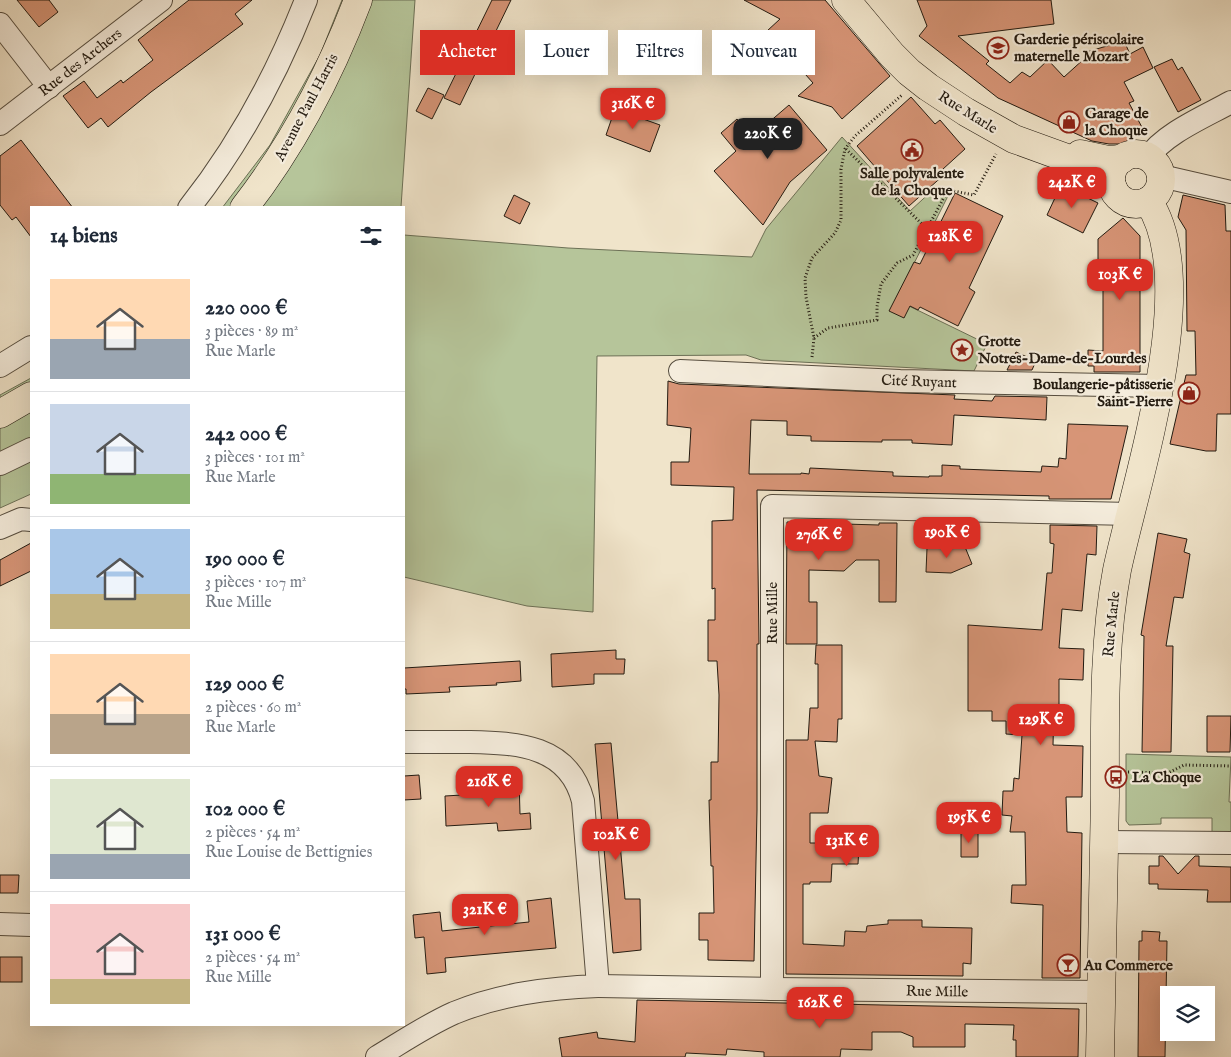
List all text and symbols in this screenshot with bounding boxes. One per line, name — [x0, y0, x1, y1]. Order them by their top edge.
street label: Rue des Archers — [35, 24, 126, 101]
chip: Acheter — [420, 30, 515, 75]
chip: Louer — [525, 30, 608, 75]
chip: Filtres — [618, 30, 702, 75]
chip: Nouveau — [712, 30, 815, 75]
place label: Garderie périscolaire maternelle Mozart — [1014, 30, 1144, 66]
school or university icon: Garderie périscolaire maternelle Mozart — [986, 36, 1010, 60]
street label: Avenue Paul Harris — [270, 50, 343, 165]
street label: Rue Marle — [935, 87, 1001, 138]
pin: 316K € — [592, 88, 674, 130]
text: 316K € — [611, 94, 655, 114]
place label: Garage de la Choque — [1084, 104, 1149, 140]
shop icon: Garage de la Choque — [1057, 110, 1081, 134]
pin: 220K € — [727, 118, 809, 160]
text: 220K € — [744, 124, 792, 144]
public building icon: Salle polyvalente de la Choque — [900, 138, 924, 162]
place label: Salle polyvalente de la Choque — [860, 164, 964, 200]
pin: 242K € — [1031, 166, 1113, 209]
text: 242K € — [1048, 173, 1096, 193]
pin: 128K € — [909, 220, 991, 263]
icon: filters — [357, 222, 385, 250]
text: 14 biens — [50, 223, 118, 250]
text: 128K € — [928, 227, 972, 247]
pin: 103K € — [1079, 258, 1161, 301]
text: 103K € — [1098, 265, 1142, 285]
text: 220 000 € — [205, 295, 287, 322]
icon: home — [90, 299, 150, 359]
text: 3 pièces · 89 m² — [205, 322, 299, 342]
place label: Grotte Notres-Dame-de-Lourdes — [977, 332, 1147, 368]
place icon: Grotte Notres-Dame-de-Lourdes — [950, 338, 974, 362]
text: Rue Marle — [205, 342, 276, 362]
street label: Cité Ruyant — [881, 371, 957, 392]
place label: Boulangerie-pâtisserie Saint-Pierre — [1033, 375, 1173, 411]
shop icon: Boulangerie-pâtisserie Saint-Pierre — [1177, 381, 1201, 405]
text: 242 000 € — [205, 421, 287, 448]
icon: home — [90, 424, 150, 484]
text: 3 pièces · 101 m² — [205, 448, 305, 468]
text: Rue Marle — [205, 468, 276, 488]
pin: 190K € — [906, 516, 988, 559]
pin: 276K € — [778, 518, 860, 561]
text: 190K € — [924, 523, 970, 543]
text: 276K € — [796, 525, 842, 545]
text: 190 000 € — [205, 546, 285, 573]
icon: home — [90, 549, 150, 609]
text: 3 pièces · 107 m² — [205, 573, 307, 593]
street label: Rue Mille — [763, 582, 782, 644]
street label: Rue Marle — [1099, 590, 1124, 658]
text: Rue Mille — [205, 593, 272, 613]
text: 129 000 € — [205, 671, 284, 698]
icon: home — [90, 674, 150, 734]
text: 2 pièces · 60 m² — [205, 698, 301, 718]
pin: 129K € — [1000, 704, 1082, 746]
text: 129K € — [1019, 710, 1063, 730]
text: Rue Marle — [205, 718, 276, 738]
bus stop icon: La Choque — [1104, 765, 1128, 789]
pin: 216K € — [448, 766, 530, 808]
place label: La Choque — [1132, 768, 1201, 787]
text: 216K € — [467, 772, 511, 792]
text: 102 000 € — [205, 796, 285, 823]
icon: home — [90, 799, 150, 859]
pin: 195K € — [928, 802, 1010, 844]
text: 195K € — [947, 808, 991, 828]
pin: 102K € — [575, 818, 657, 861]
text: 2 pièces · 54 m² — [205, 823, 300, 843]
pin: 131K € — [806, 824, 888, 867]
text: 102K € — [593, 825, 639, 845]
text: 131K € — [826, 831, 868, 851]
text: Rue Louise de Bettignies — [205, 843, 372, 863]
pin: 321K € — [444, 894, 526, 936]
text: 321K € — [463, 900, 507, 920]
text: 131 000 € — [205, 921, 281, 948]
icon: home — [90, 924, 150, 984]
text: 2 pièces · 54 m² — [205, 948, 300, 968]
bar icon: Au Commerce — [1056, 953, 1080, 977]
place label: Au Commerce — [1083, 956, 1173, 975]
text: Rue Mille — [205, 968, 272, 988]
street label: Rue Mille — [906, 981, 968, 1002]
pin: 162K € — [779, 986, 861, 1029]
map controls — [1160, 986, 1215, 1041]
button: layers — [1160, 986, 1215, 1041]
text: 162K € — [798, 993, 842, 1013]

